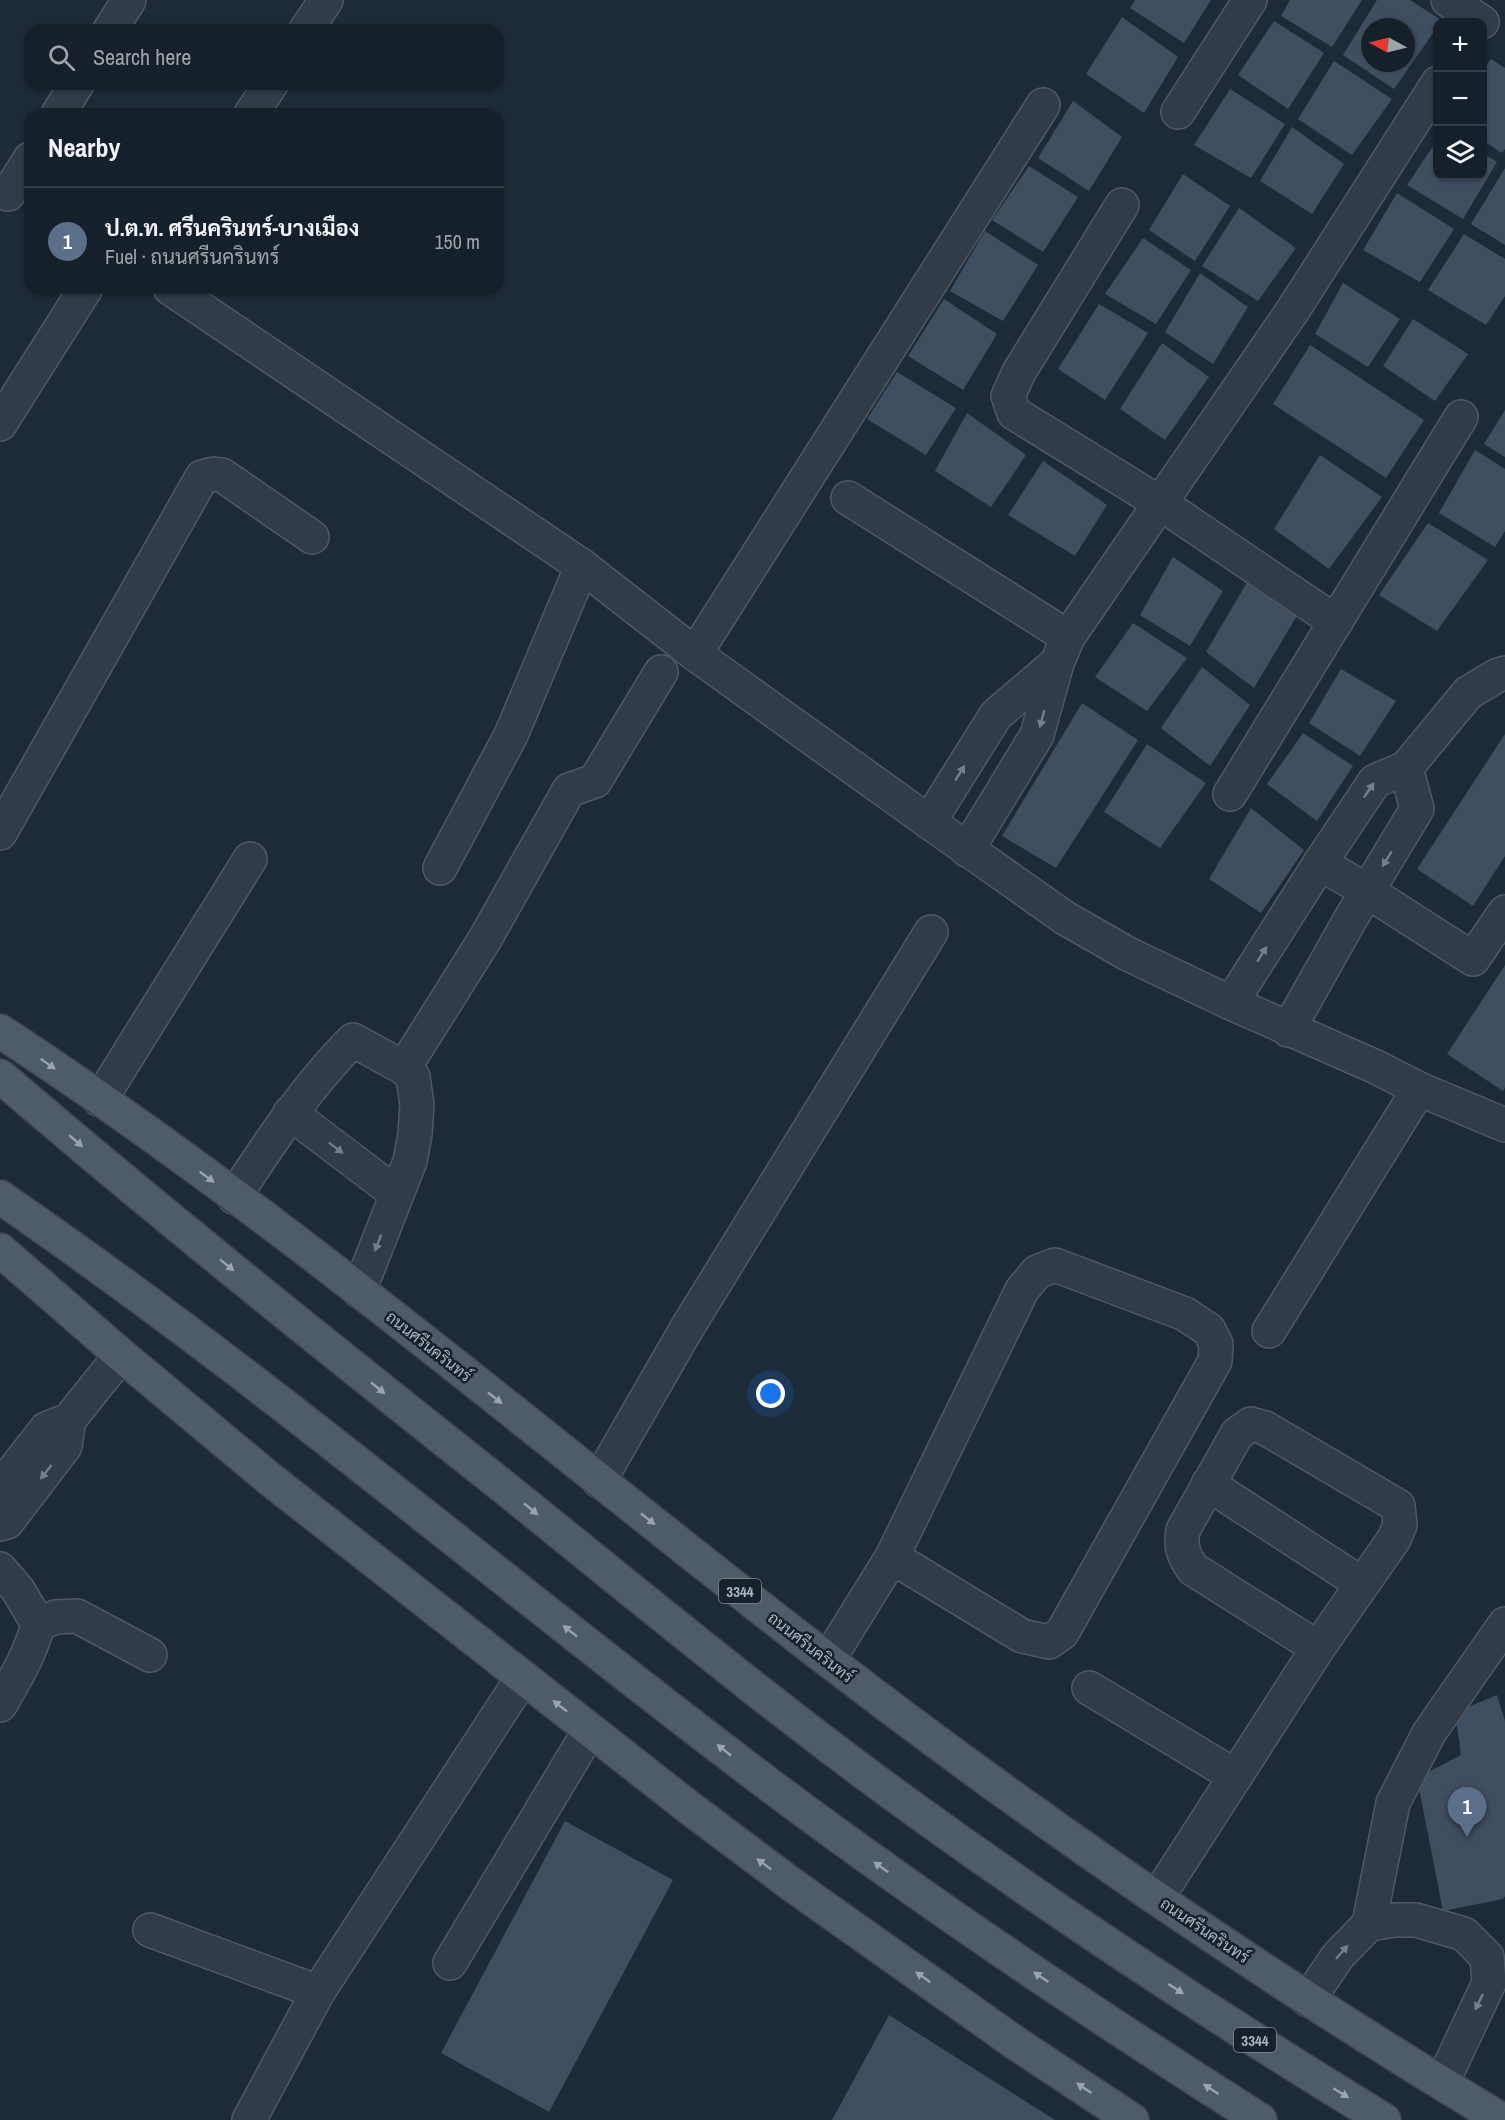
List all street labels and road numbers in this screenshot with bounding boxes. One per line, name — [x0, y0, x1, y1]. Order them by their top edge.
street label: ถนนศรีนครินทร์ — [382, 1305, 477, 1387]
road number: 3344 — [719, 1579, 761, 1603]
street label: ถนนศรีนครินทร์ — [764, 1606, 859, 1688]
street label: ถนนศรีนครินทร์ — [1156, 1891, 1255, 1968]
road number: 3344 — [1234, 2028, 1276, 2052]

